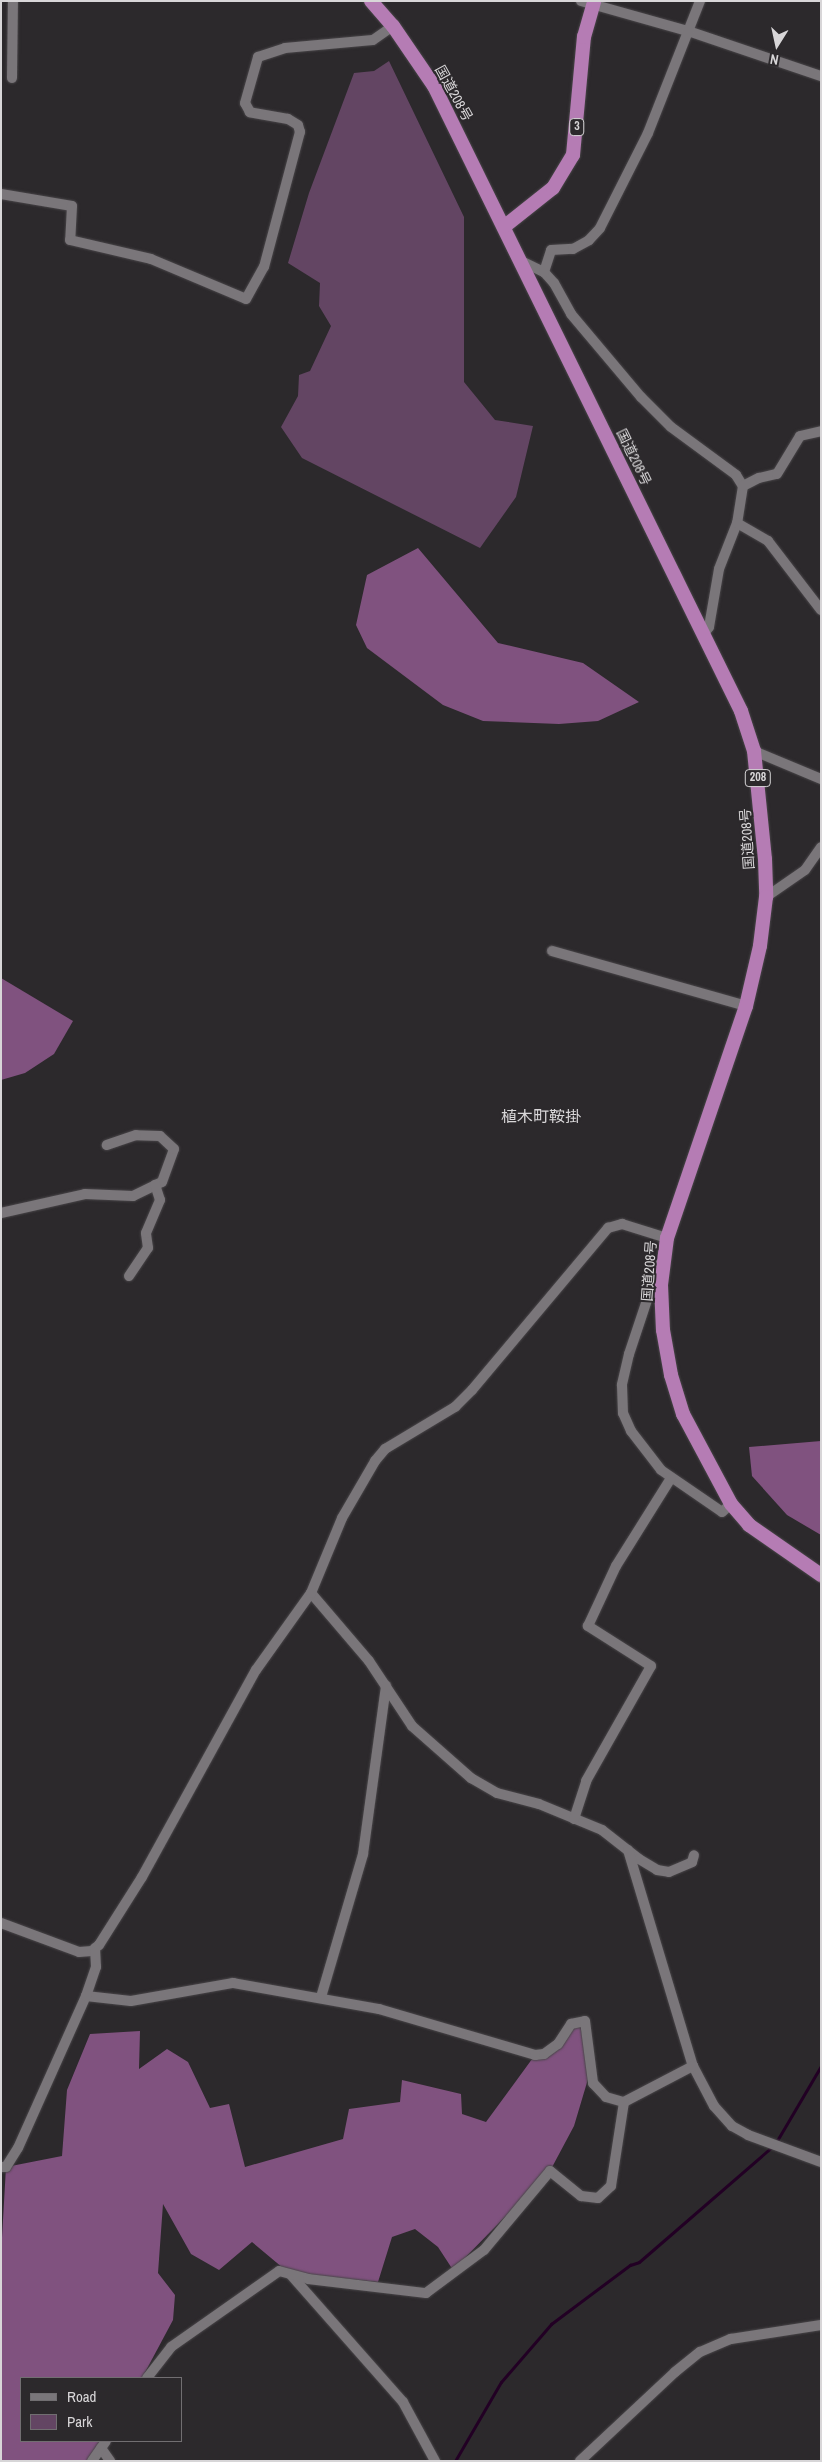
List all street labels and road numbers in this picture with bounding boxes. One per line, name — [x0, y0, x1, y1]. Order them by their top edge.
street label: 国道208号 — [432, 62, 476, 124]
road number: 3 — [568, 118, 586, 136]
street label: 国道208号 — [613, 426, 655, 488]
road number: 208 — [744, 768, 772, 788]
street label: 国道208号 — [736, 808, 758, 870]
street label: 国道208号 — [638, 1240, 660, 1302]

